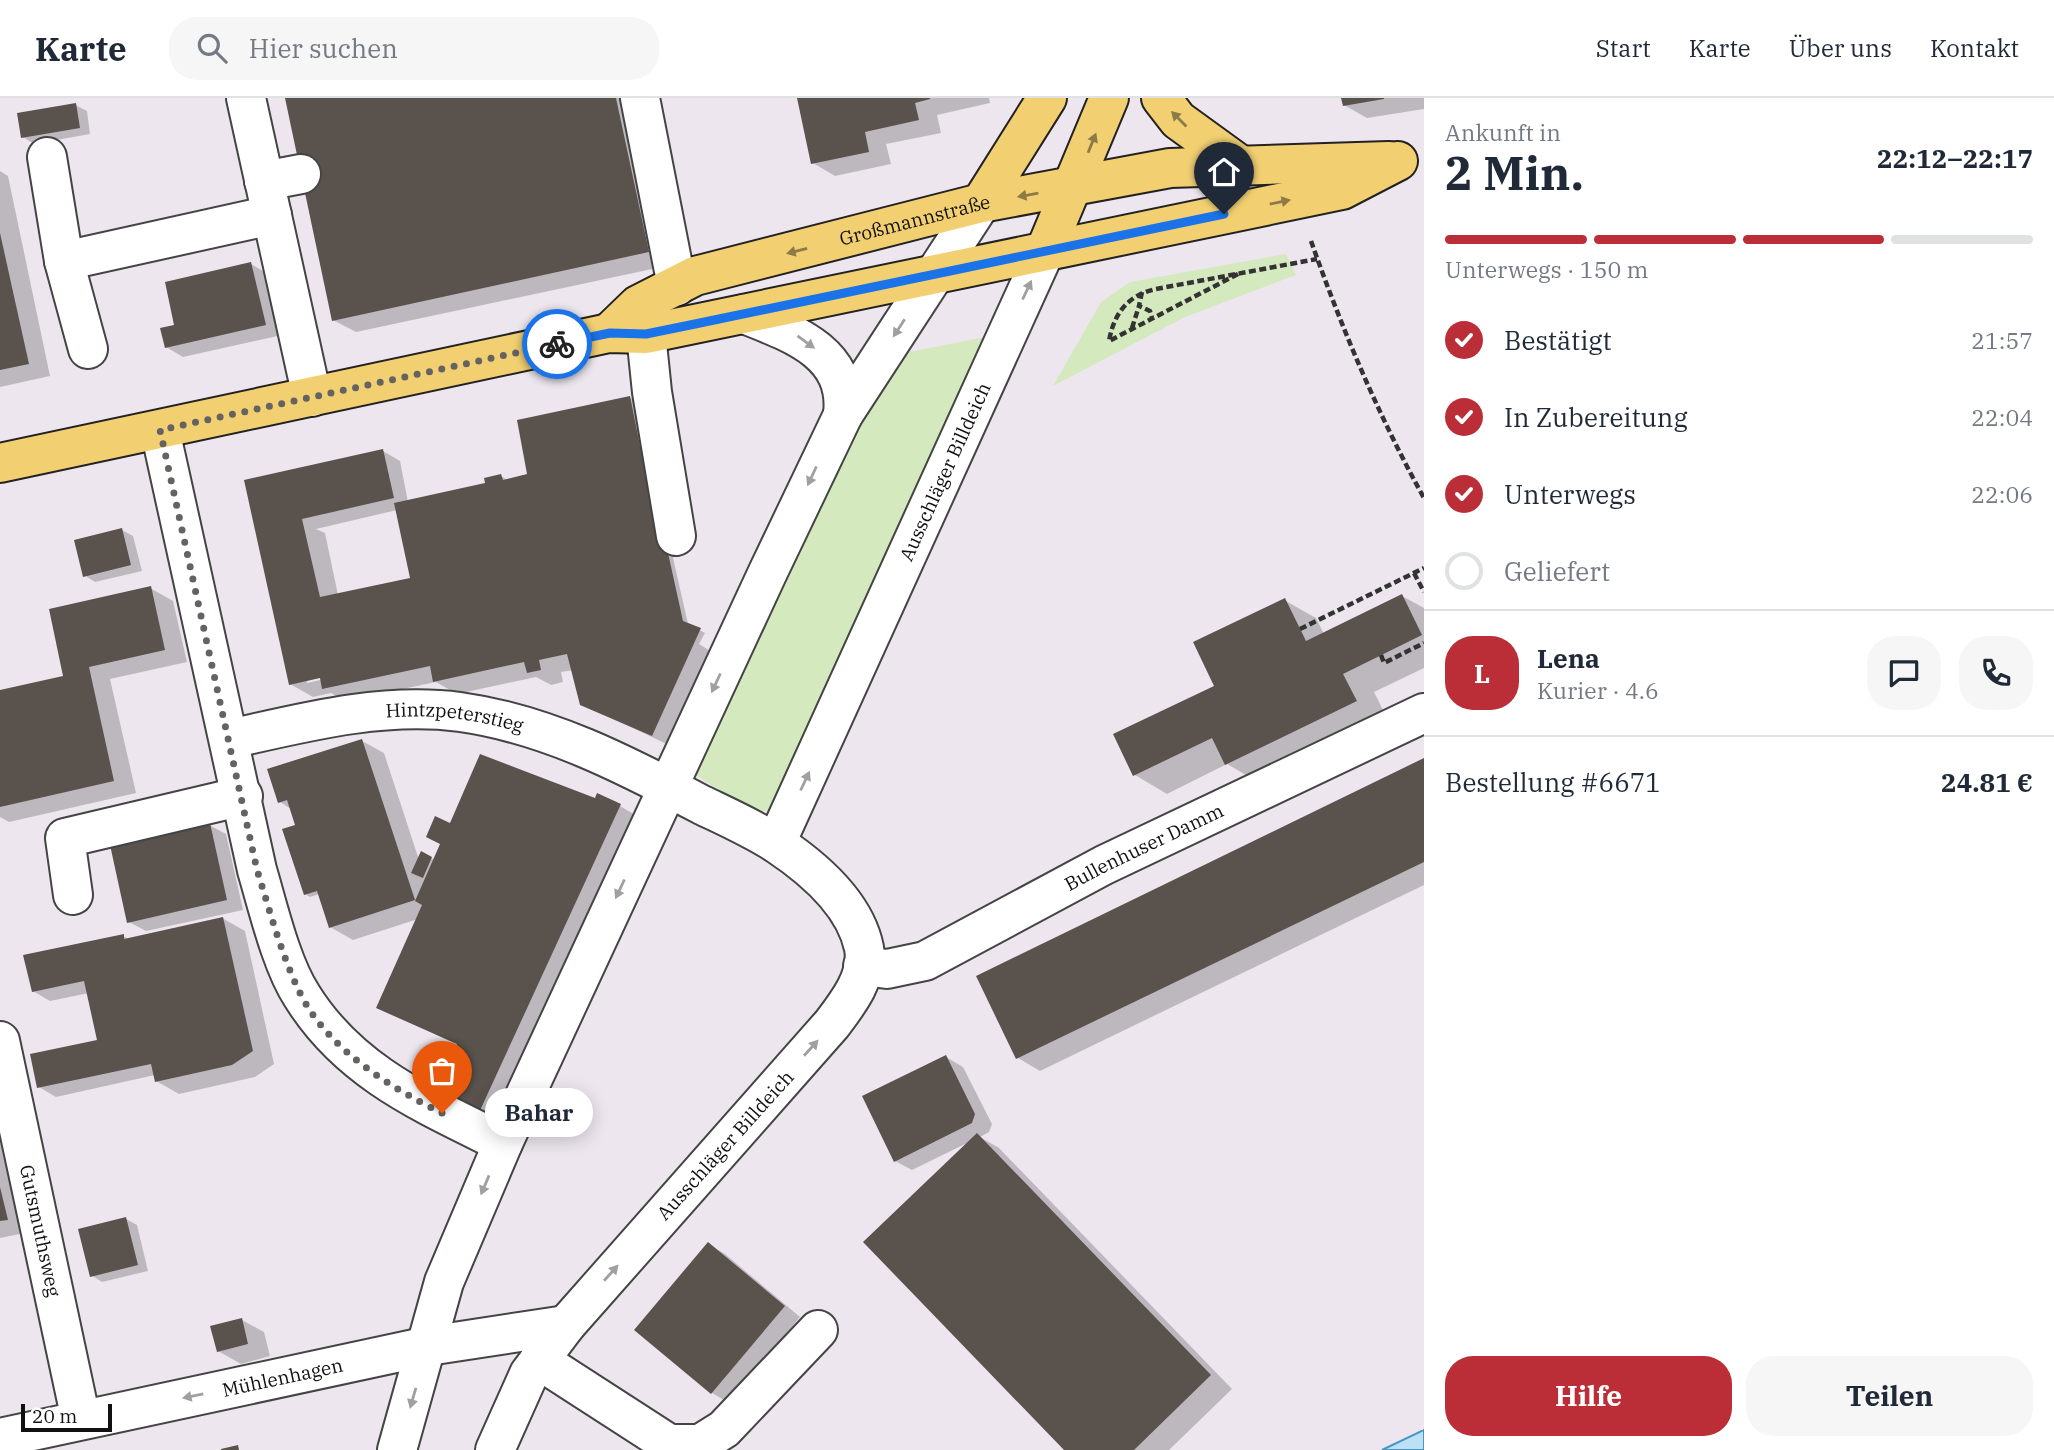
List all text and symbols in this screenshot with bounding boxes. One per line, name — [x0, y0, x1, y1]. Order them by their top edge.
search box — [169, 17, 659, 80]
text: Karte — [35, 27, 127, 70]
icon: search — [193, 29, 231, 67]
text: Hier suchen — [249, 31, 398, 65]
text: Start — [1596, 32, 1651, 64]
text: Karte — [1689, 32, 1751, 64]
text: Über uns — [1789, 32, 1892, 64]
text: Kontakt — [1930, 32, 2019, 64]
one-way arrow — [1170, 111, 1187, 128]
text: Ankunft in — [1445, 117, 1561, 147]
one-way arrow — [1086, 132, 1097, 153]
text: 22:12–22:17 — [1877, 141, 2033, 175]
pin — [1194, 142, 1254, 214]
text: 2 Min. — [1445, 143, 1584, 203]
icon: home — [1205, 153, 1243, 191]
street label: Großmannstraße — [837, 190, 992, 251]
one-way arrow — [1016, 190, 1038, 201]
one-way arrow — [1269, 197, 1291, 208]
one-way arrow — [786, 246, 808, 257]
text: Unterwegs · 150 m — [1445, 254, 1648, 284]
one-way arrow — [1022, 280, 1033, 300]
courier — [522, 309, 592, 379]
one-way arrow — [893, 318, 906, 337]
icon: check — [1445, 321, 1483, 359]
text: Bestätigt — [1504, 323, 1612, 357]
icon: bike — [538, 325, 576, 363]
text: 21:57 — [1971, 325, 2033, 355]
one-way arrow — [797, 335, 815, 349]
street label: Ausschläger Billdeich — [894, 378, 996, 565]
icon: check — [1445, 398, 1483, 436]
text: In Zubereitung — [1504, 400, 1688, 434]
text: 22:04 — [1971, 402, 2033, 432]
one-way arrow — [807, 466, 818, 487]
icon: check — [1445, 475, 1483, 513]
text: Unterwegs — [1504, 477, 1636, 511]
text: 22:06 — [1971, 479, 2033, 509]
text: Geliefert — [1504, 554, 1610, 588]
button: chat — [1867, 636, 1941, 710]
button: phone — [1959, 636, 2033, 710]
text: Lena — [1537, 641, 1600, 675]
text: L — [1474, 656, 1490, 690]
one-way arrow — [710, 672, 721, 693]
text: Kurier · 4.6 — [1537, 675, 1659, 705]
street label: Hintzpeterstieg — [385, 697, 527, 737]
text: Bestellung #6671 — [1445, 765, 1661, 799]
text: 24.81 € — [1941, 765, 2033, 799]
one-way arrow — [800, 771, 811, 792]
street label: Bullenhuser Damm — [1060, 798, 1227, 896]
one-way arrow — [614, 879, 626, 899]
one-way arrow — [802, 1040, 818, 1057]
pin — [412, 1041, 472, 1113]
icon: bag — [423, 1052, 461, 1090]
street label: Ausschläger Billdeich — [651, 1065, 799, 1225]
callout: Bahar — [484, 1088, 592, 1138]
text: Bahar — [505, 1097, 573, 1127]
street label: Gutsmuthsweg — [15, 1163, 66, 1300]
one-way arrow — [479, 1175, 491, 1195]
one-way arrow — [603, 1265, 618, 1282]
street label: Mühlenhagen — [220, 1353, 345, 1402]
button: Hilfe — [1445, 1356, 1732, 1436]
button: Teilen — [1746, 1356, 2033, 1436]
one-way arrow — [407, 1388, 417, 1409]
one-way arrow — [182, 1391, 204, 1402]
scale bar — [21, 1401, 112, 1433]
text: 20 m — [32, 1404, 77, 1428]

